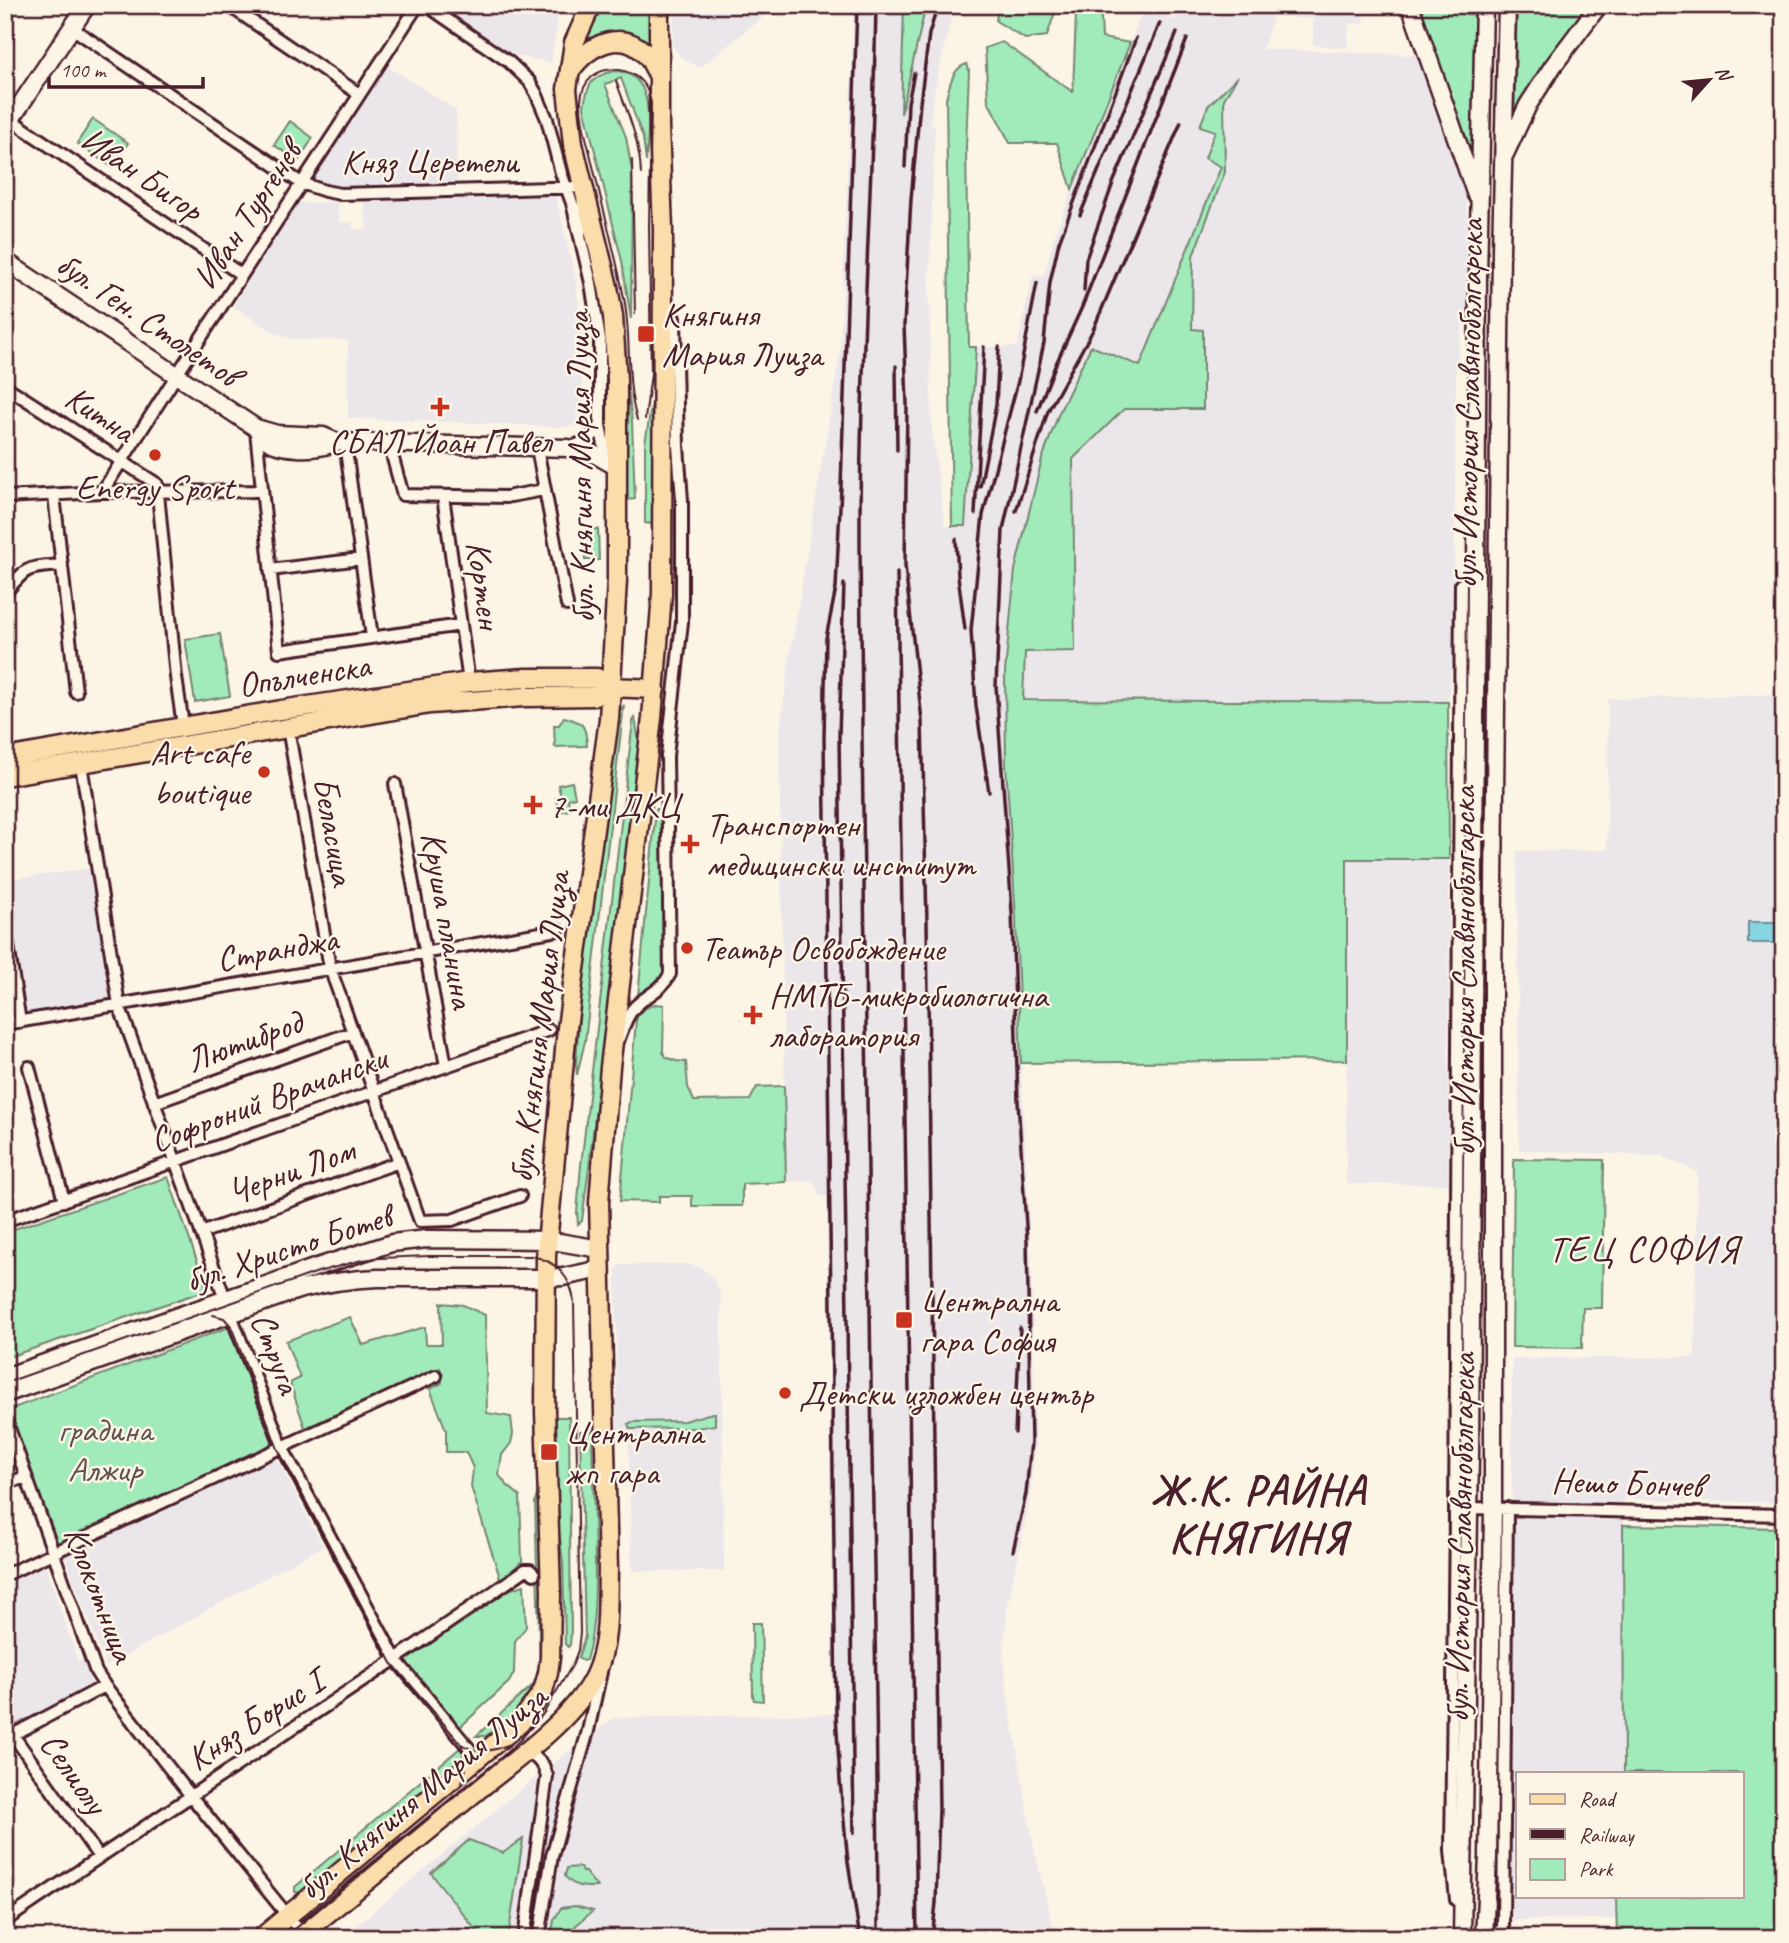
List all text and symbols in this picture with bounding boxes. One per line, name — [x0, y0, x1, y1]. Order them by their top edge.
scale bar — [49, 46, 203, 90]
north arrow — [1674, 46, 1744, 116]
text: 100 m — [60, 57, 107, 83]
text: N — [1710, 62, 1738, 86]
street label: Иван Бигор — [72, 117, 213, 232]
street label: Иван Тургенев — [182, 127, 315, 298]
street label: Княз Церетели — [342, 139, 521, 184]
street label: бул. История Славянобългарска — [1442, 217, 1494, 589]
street label: бул. Ген. Столетов — [48, 241, 255, 401]
place label: Княгиня Мария Луиза — [662, 292, 825, 377]
street label: бул. Княгиня Мария Луиза — [555, 308, 605, 624]
marker: Княгиня Мария Луиза — [636, 324, 656, 344]
street label: Китна — [57, 375, 145, 454]
marker: СБАЛ Йоан Павел — [430, 397, 450, 417]
place label: СБАЛ Йоан Павел — [329, 419, 554, 464]
marker: Energy Sport — [147, 447, 163, 463]
place label: Energy Sport — [76, 465, 237, 510]
street label: Кортен — [456, 538, 513, 634]
street label: Опълченска — [235, 642, 375, 708]
place label: Art cafe boutique — [150, 730, 253, 815]
marker: Art cafe boutique — [256, 764, 272, 780]
street label: Беласица — [302, 773, 366, 891]
place label: 7-ми ДКЦ — [549, 783, 683, 828]
street label: бул. История Славянобългарска — [1441, 784, 1486, 1156]
marker: 7-ми ДКЦ — [523, 795, 543, 815]
place label: Транспортен медицински институт — [706, 802, 978, 887]
street label: Круша планина — [410, 828, 486, 1014]
marker: Транспортен медицински институт — [680, 834, 700, 854]
street label: бул. Княгиня Мария Луиза — [498, 867, 581, 1185]
street label: Странджа — [213, 916, 343, 982]
place label: Театър Освобождение — [701, 926, 947, 971]
marker: Театър Освобождение — [679, 940, 695, 956]
place label: НМТБ-микробиологична лаборатория — [769, 973, 1050, 1058]
street label: Лютиброд — [180, 998, 312, 1083]
marker: НМТБ-микробиологична лаборатория — [743, 1005, 763, 1025]
street label: Софроний Врачански — [144, 1034, 395, 1163]
street label: Черни Лом — [222, 1126, 363, 1215]
street label: бул. Христо Ботев — [179, 1192, 402, 1302]
district label: ТЕЦ СОФИЯ — [1548, 1225, 1743, 1272]
place label: Централна гара София — [920, 1278, 1061, 1363]
street label: Струга — [240, 1306, 313, 1402]
marker: Централна гара София — [894, 1310, 914, 1330]
street label: бул. История Славянобългарска — [1434, 1351, 1486, 1723]
place label: Детски изложбен център — [799, 1371, 1095, 1416]
marker: Детски изложбен център — [777, 1385, 793, 1401]
park label: градина Алжир — [58, 1407, 155, 1492]
place label: Централна жп гара — [565, 1410, 706, 1495]
marker: Централна жп гара — [539, 1442, 559, 1462]
street label: Нешо Бончев — [1551, 1458, 1711, 1508]
district label: Ж.К. РАЙНА КНЯГИНЯ — [1151, 1464, 1367, 1565]
street label: Клокотница — [54, 1520, 147, 1671]
street label: Княз Борис I — [178, 1655, 339, 1781]
street label: бул. Княгиня Мария Луиза — [288, 1673, 558, 1910]
street label: Селиолу — [30, 1723, 120, 1825]
legend — [1516, 1772, 1744, 1898]
text: Road — [1579, 1786, 1618, 1812]
text: Railway — [1579, 1822, 1635, 1848]
text: Park — [1579, 1856, 1614, 1882]

